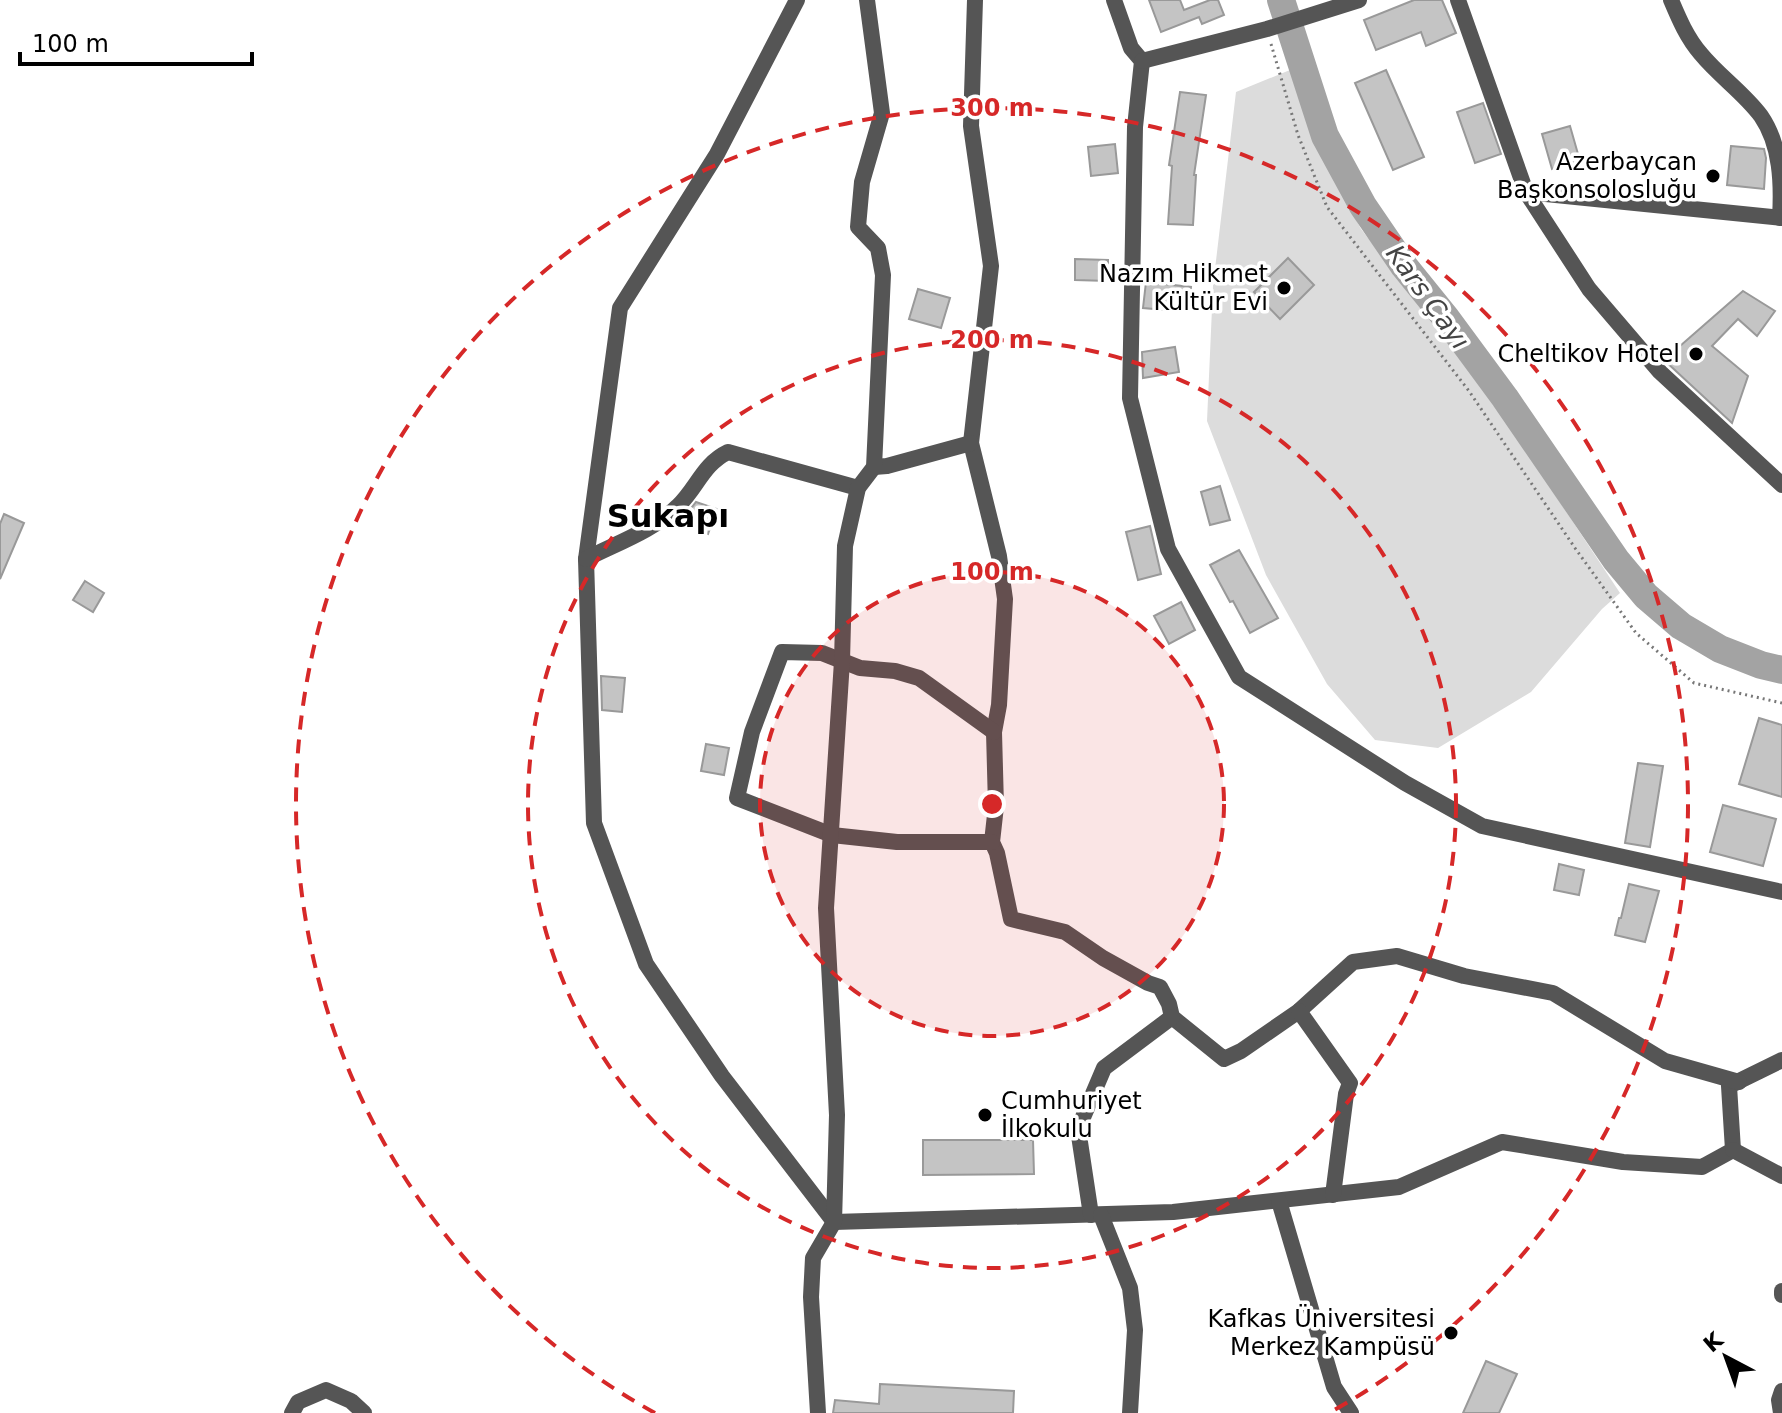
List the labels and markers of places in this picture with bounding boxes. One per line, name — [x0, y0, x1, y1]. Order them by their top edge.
place label: Azerbaycan Başkonsolosluğu — [1497, 148, 1697, 204]
marker: Azerbaycan Başkonsolosluğu — [1704, 167, 1722, 185]
place label: Nazım Hikmet Kültür Evi — [1099, 260, 1268, 316]
marker: Nazım Hikmet Kültür Evi — [1275, 279, 1293, 297]
place label: Cheltikov Hotel — [1497, 340, 1680, 368]
marker: Cheltikov Hotel — [1687, 345, 1705, 363]
centre of rings — [978, 790, 1006, 818]
place label: Cumhuriyet İlkokulu — [1001, 1087, 1142, 1143]
marker: Cumhuriyet İlkokulu — [976, 1106, 994, 1124]
place label: Kafkas Üniversitesi Merkez Kampüsü — [1207, 1304, 1435, 1361]
marker: Kafkas Üniversitesi Merkez Kampüsü — [1442, 1324, 1460, 1342]

